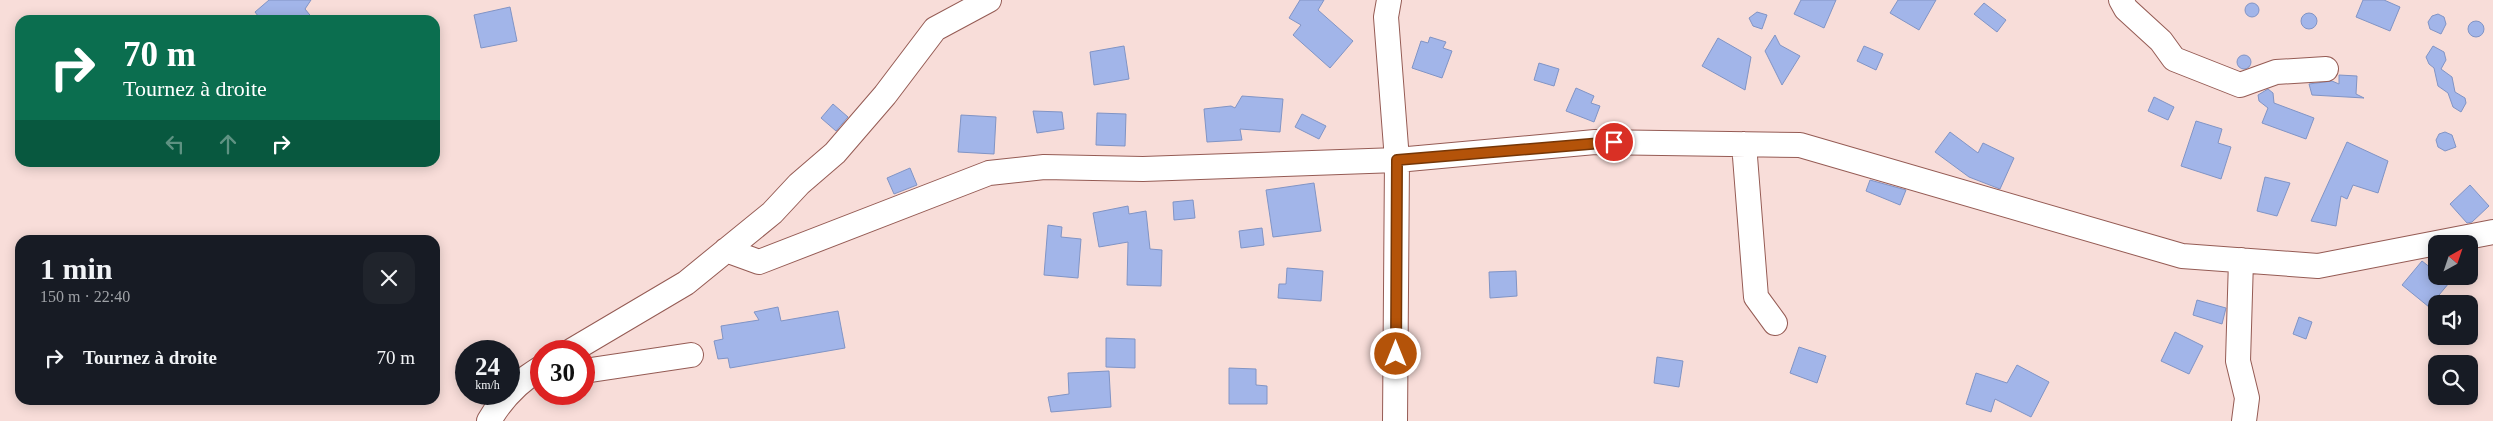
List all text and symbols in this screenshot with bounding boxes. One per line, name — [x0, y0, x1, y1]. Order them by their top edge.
icon: right — [40, 35, 105, 100]
text: 70 m — [123, 35, 196, 74]
text: Tournez à droite — [123, 76, 267, 101]
pin — [1593, 121, 1635, 163]
icon: arrive — [1600, 128, 1628, 156]
icon: left — [161, 130, 189, 158]
icon: ahead — [214, 130, 242, 158]
icon: right — [267, 130, 295, 158]
north arrow — [2428, 235, 2478, 285]
map controls — [2428, 235, 2478, 405]
text: 1 min — [40, 252, 113, 285]
button: close — [363, 252, 415, 304]
text: 150 m · 22:40 — [40, 288, 130, 305]
button: sound — [2428, 295, 2478, 345]
position arrow — [1369, 327, 1421, 379]
speed limit sign: 30 — [530, 340, 595, 405]
icon: right — [40, 344, 68, 372]
text: Tournez à droite — [83, 347, 217, 368]
text: 70 m — [376, 347, 415, 368]
text: 24 — [475, 353, 500, 380]
button: search — [2428, 355, 2478, 405]
text: km/h — [475, 378, 500, 392]

